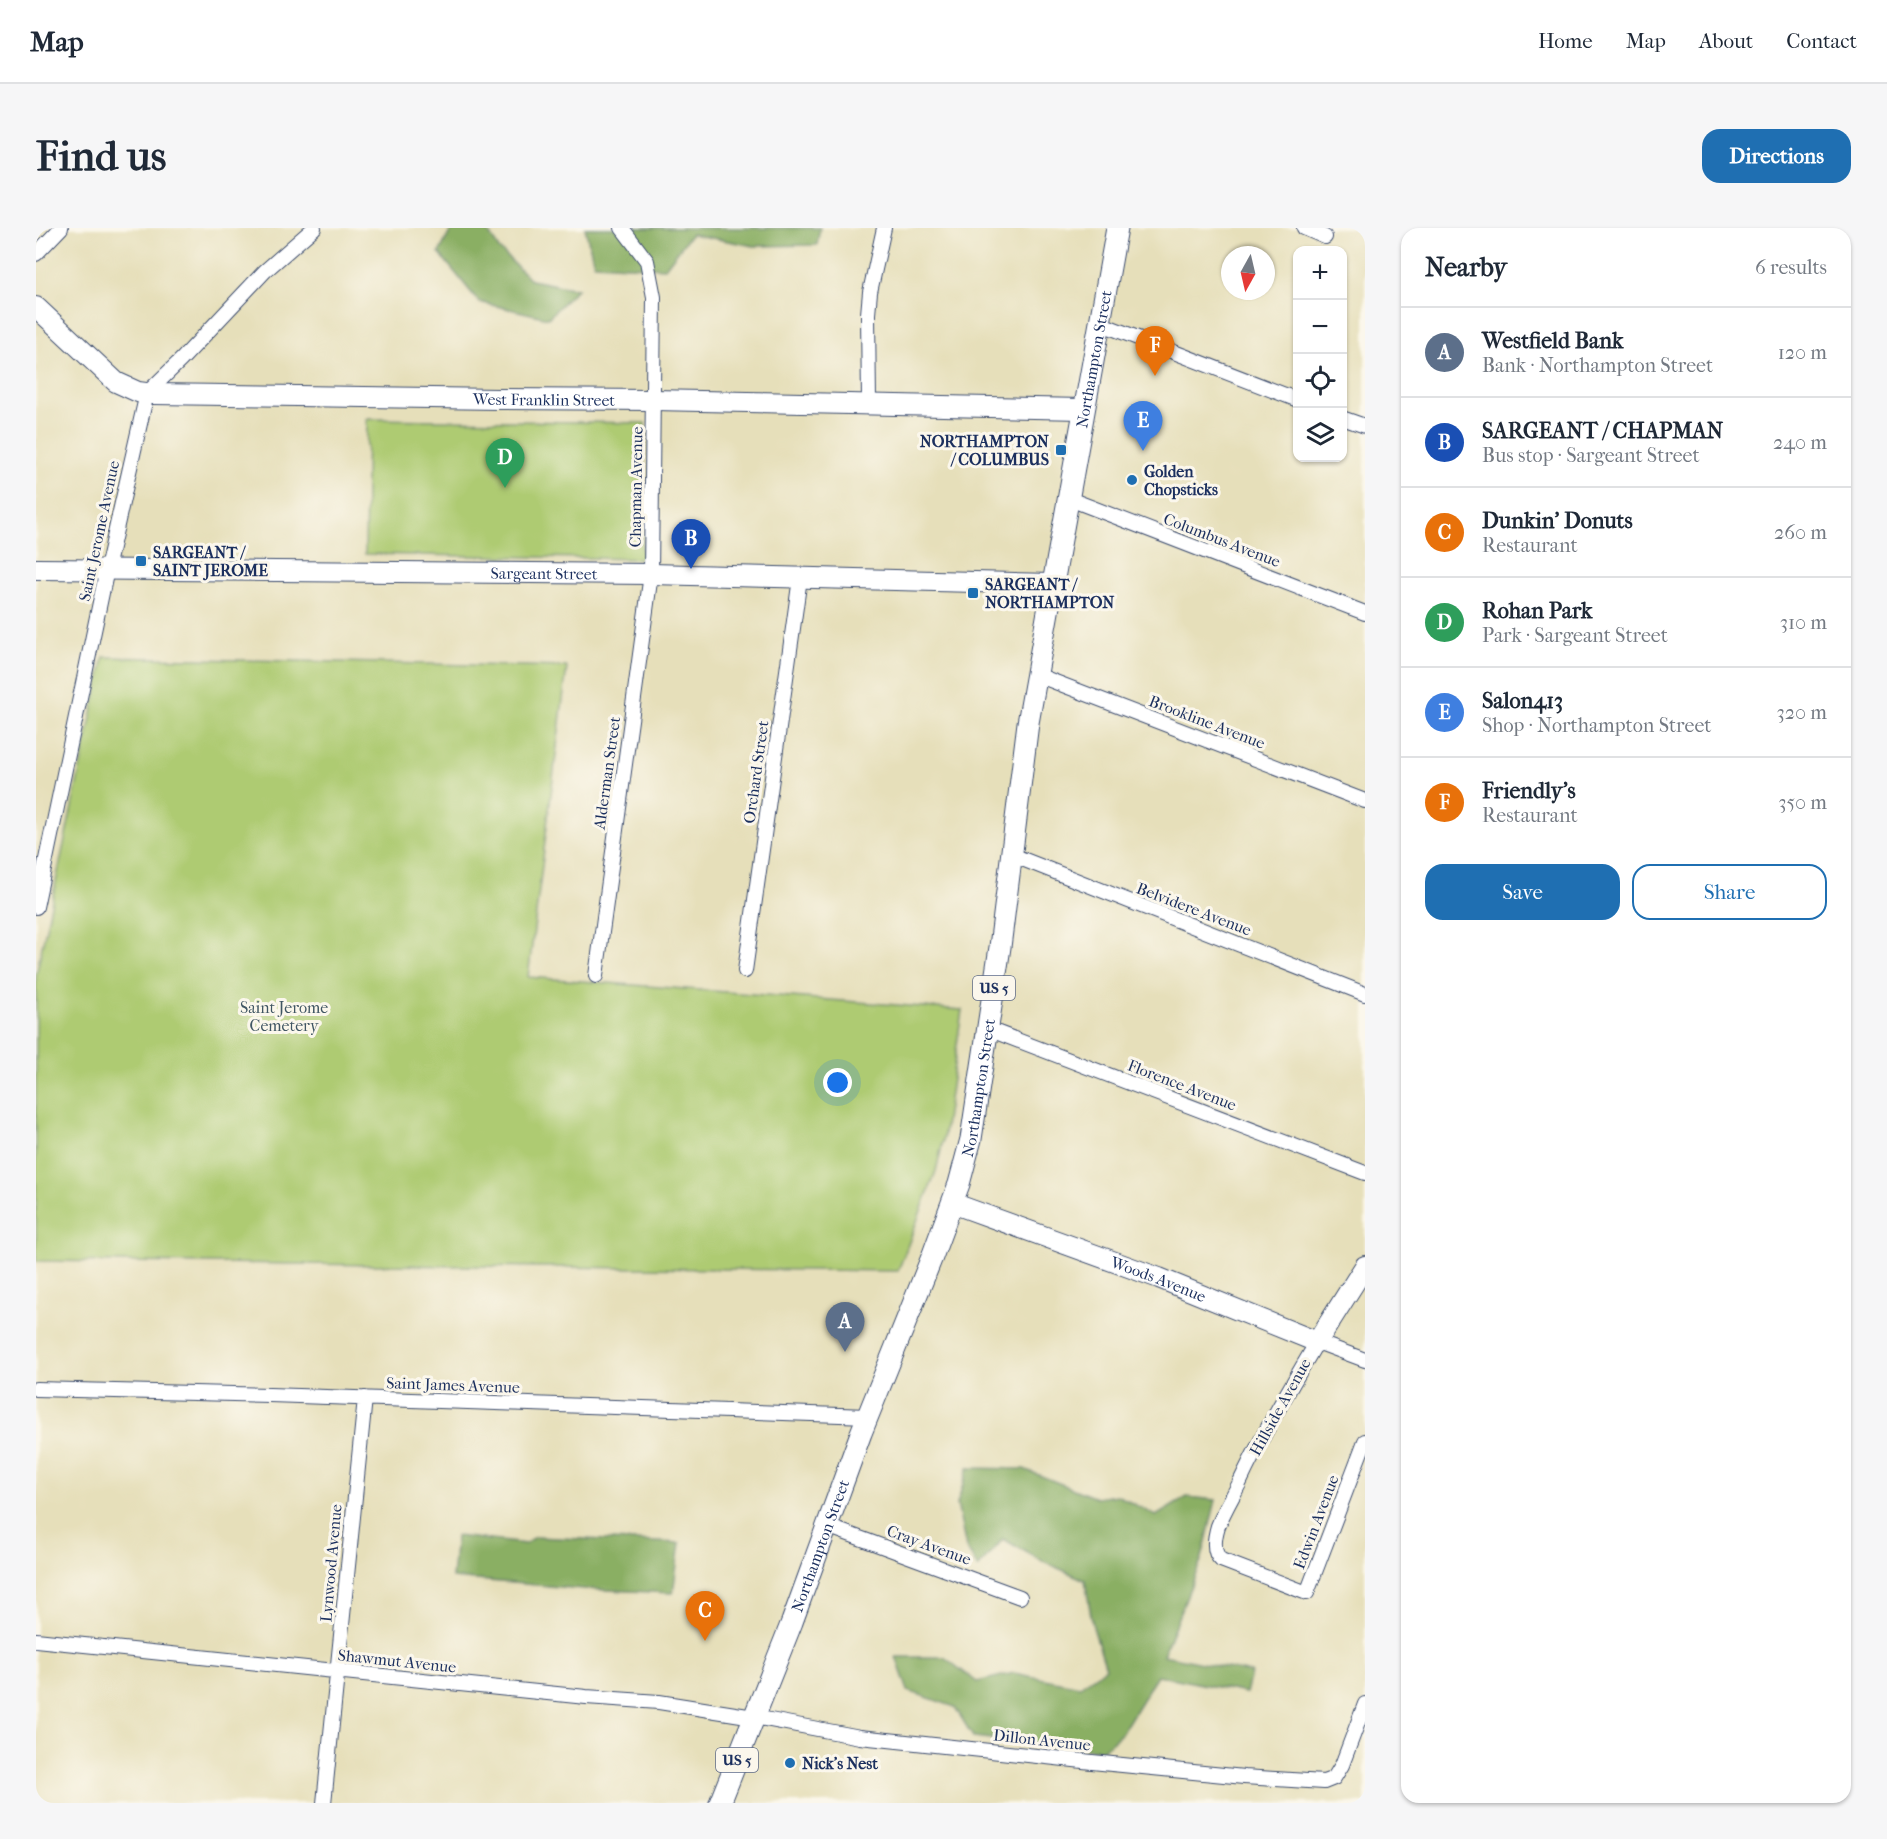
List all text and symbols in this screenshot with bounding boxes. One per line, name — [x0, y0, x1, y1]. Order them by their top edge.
text: Map — [30, 25, 84, 58]
text: Home — [1538, 29, 1593, 53]
text: Map — [1626, 29, 1666, 53]
text: About — [1699, 29, 1753, 53]
text: Contact — [1786, 29, 1857, 53]
button: Directions — [1702, 129, 1851, 183]
text: Find us — [36, 132, 166, 181]
north arrow — [1221, 246, 1275, 300]
map controls — [1293, 246, 1347, 462]
button: + — [1293, 246, 1347, 300]
text: Nearby — [1425, 252, 1507, 283]
text: 6 results — [1755, 256, 1827, 279]
street label: Northampton Street — [1072, 288, 1115, 429]
button: − — [1293, 300, 1347, 354]
pin: F — [1136, 326, 1174, 376]
text: Westfield Bank — [1482, 328, 1623, 354]
text: A — [1438, 341, 1451, 364]
text: 120 m — [1778, 341, 1827, 364]
button: locate — [1293, 354, 1347, 408]
text: Bank · Northampton Street — [1482, 354, 1713, 377]
street label: West Franklin Street — [472, 389, 615, 409]
pin: E — [1124, 402, 1162, 451]
button: layers — [1293, 408, 1347, 462]
text: SARGEANT / CHAPMAN — [1482, 418, 1723, 444]
street label: Chapman Avenue — [625, 426, 647, 548]
text: B — [1438, 431, 1451, 454]
text: 240 m — [1773, 431, 1827, 454]
place label: NORTHAMPTON / COLUMBUS — [920, 432, 1050, 469]
pin: D — [486, 438, 524, 488]
marker: NORTHAMPTON / COLUMBUS — [1054, 443, 1068, 457]
text: Bus stop · Sargeant Street — [1482, 444, 1700, 467]
street label: Saint Jerome Avenue — [75, 459, 123, 603]
place label: Golden Chopsticks — [1144, 462, 1218, 500]
marker: Golden Chopsticks — [1125, 473, 1139, 487]
text: Dunkin' Donuts — [1482, 508, 1633, 534]
street label: Columbus Avenue — [1161, 509, 1283, 571]
pin: B — [672, 520, 710, 569]
text: C — [1438, 521, 1451, 544]
text: 260 m — [1774, 521, 1827, 544]
text: Restaurant — [1482, 534, 1578, 557]
place label: SARGEANT / SAINT JEROME — [153, 543, 268, 581]
marker: SARGEANT / SAINT JEROME — [134, 554, 148, 568]
street label: Sargeant Street — [490, 563, 598, 583]
place label: SARGEANT / NORTHAMPTON — [985, 575, 1115, 612]
marker: SARGEANT / NORTHAMPTON — [966, 586, 980, 600]
text: Rohan Park — [1482, 598, 1592, 624]
text: D — [1437, 611, 1452, 634]
text: 310 m — [1780, 611, 1827, 634]
text: Park · Sargeant Street — [1482, 624, 1668, 647]
text: Salon413 — [1482, 688, 1563, 714]
street label: Brookline Avenue — [1146, 691, 1268, 753]
text: E — [1438, 701, 1451, 724]
text: 320 m — [1777, 701, 1827, 724]
text: Shop · Northampton Street — [1482, 714, 1711, 737]
street label: Alderman Street — [590, 715, 624, 832]
street label: Orchard Street — [739, 719, 773, 825]
text: Friendly's — [1482, 778, 1576, 804]
text: F — [1439, 791, 1450, 814]
text: 350 m — [1778, 791, 1827, 814]
text: Restaurant — [1482, 804, 1578, 827]
button: Save — [1425, 864, 1620, 920]
button: Share — [1632, 864, 1827, 920]
street label: Belvidere Avenue — [1134, 878, 1254, 940]
road number: US 5 — [973, 976, 1015, 1000]
park label: Saint Jerome Cemetery — [240, 998, 328, 1035]
street label: Northampton Street — [957, 1017, 999, 1159]
street label: Florence Avenue — [1125, 1056, 1239, 1114]
your location — [823, 1068, 852, 1097]
street label: Woods Avenue — [1107, 1252, 1209, 1306]
pin: A — [826, 1302, 864, 1352]
street label: Hillside Avenue — [1245, 1355, 1315, 1459]
street label: Saint James Avenue — [386, 1373, 520, 1397]
street label: Edwin Avenue — [1289, 1472, 1343, 1572]
street label: Northampton Street — [787, 1477, 853, 1615]
street label: Lynwood Avenue — [316, 1503, 346, 1623]
street label: Cray Avenue — [884, 1521, 974, 1569]
pin: C — [686, 1592, 724, 1641]
street label: Shawmut Avenue — [337, 1645, 457, 1677]
street label: Dillon Avenue — [992, 1725, 1092, 1755]
road number: US 5 — [716, 1748, 758, 1772]
place label: Nick's Nest — [802, 1754, 878, 1773]
marker: Nick's Nest — [783, 1756, 797, 1770]

